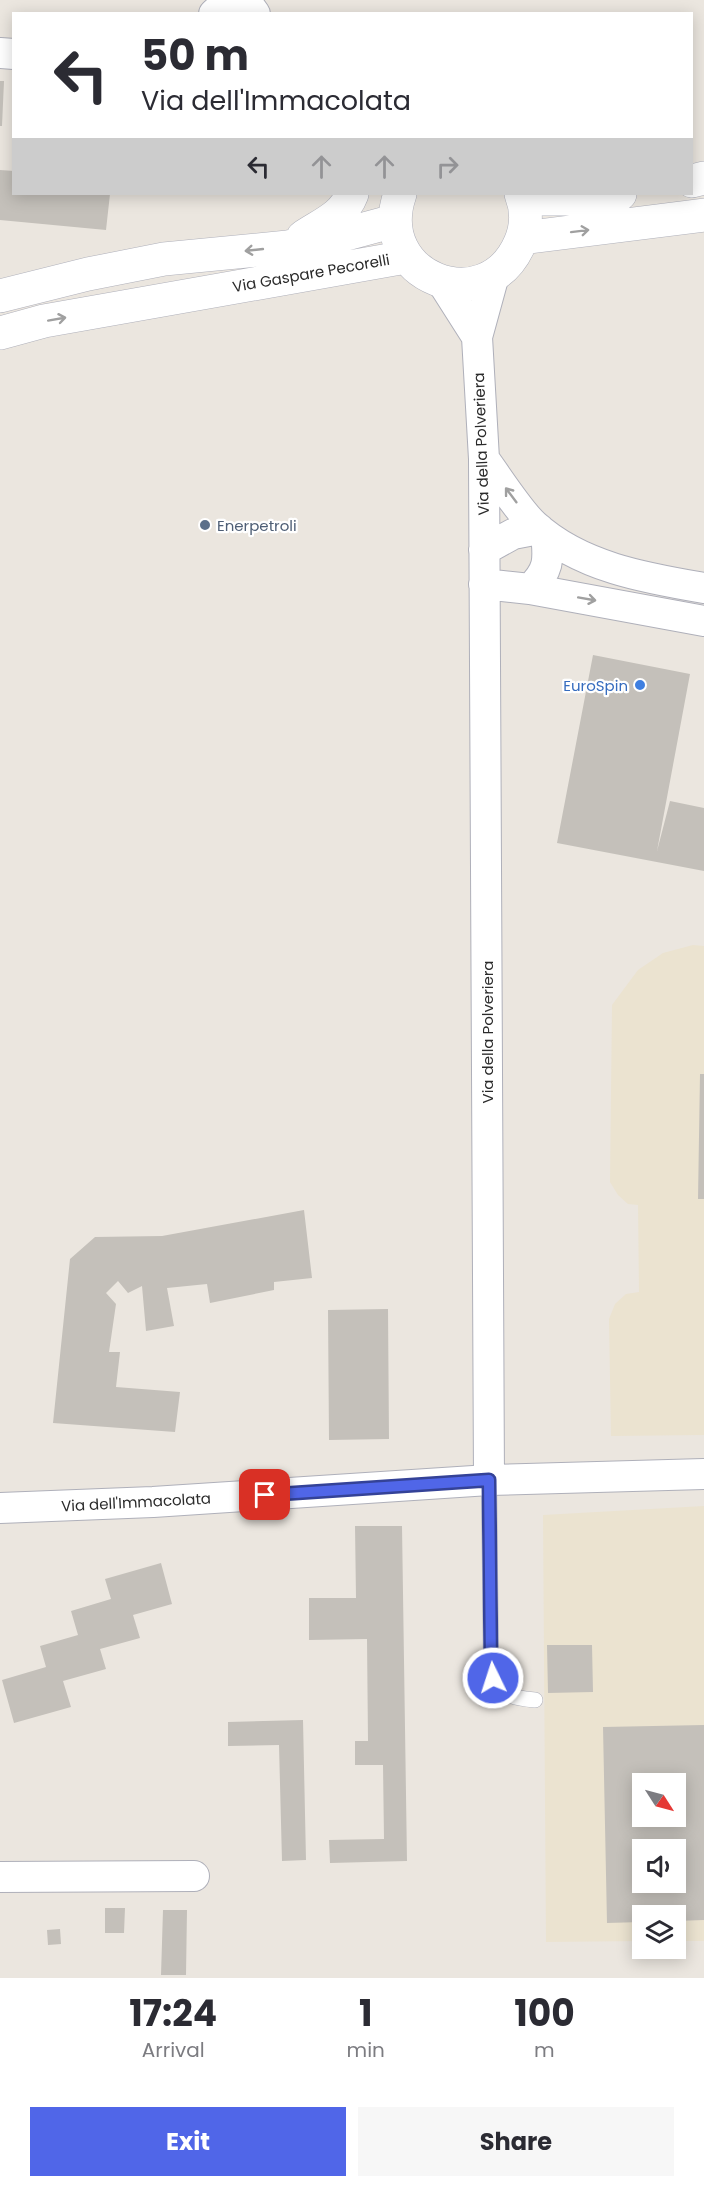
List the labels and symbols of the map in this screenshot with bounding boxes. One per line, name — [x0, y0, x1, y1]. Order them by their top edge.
one-way arrow — [570, 225, 590, 236]
one-way arrow — [245, 245, 265, 256]
street label: Via Gaspare Pecorelli — [231, 249, 391, 297]
one-way arrow — [46, 313, 66, 324]
street label: Via della Polveriera — [468, 372, 494, 516]
one-way arrow — [504, 487, 517, 503]
place label: Enerpetroli — [217, 515, 297, 536]
marker: Enerpetroli — [198, 518, 212, 532]
one-way arrow — [577, 594, 597, 605]
place label: EuroSpin — [563, 675, 628, 696]
marker: EuroSpin — [633, 678, 647, 692]
street label: Via della Polveriera — [477, 961, 498, 1103]
pin — [239, 1469, 290, 1520]
street label: Via dell'Immacolata — [61, 1488, 211, 1516]
position arrow — [461, 1646, 525, 1710]
north arrow — [632, 1773, 686, 1827]

